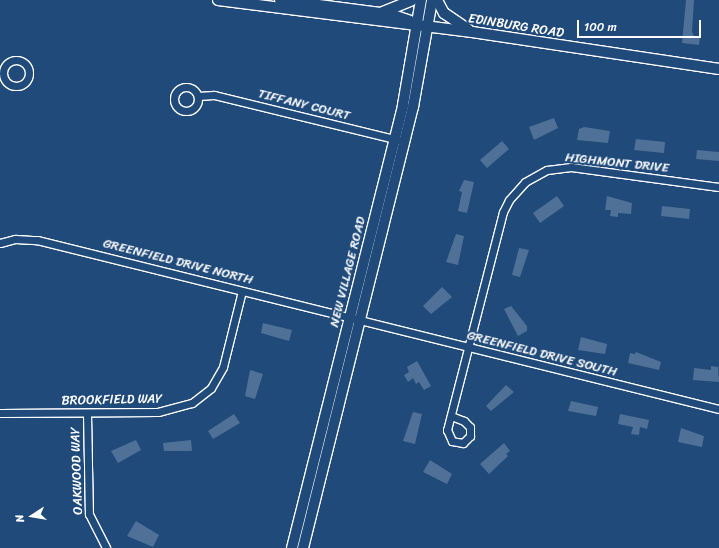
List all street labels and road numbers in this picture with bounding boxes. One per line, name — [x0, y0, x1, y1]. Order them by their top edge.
street label: EDINBURG ROAD — [467, 11, 565, 41]
street label: TIFFANY COURT — [257, 86, 351, 124]
street label: HIGHMONT DRIVE — [564, 150, 670, 176]
street label: NEW VILLAGE ROAD — [327, 215, 369, 329]
street label: GREENFIELD DRIVE NORTH — [101, 236, 255, 288]
street label: GREENFIELD DRIVE SOUTH — [465, 328, 619, 380]
street label: BROOKFIELD WAY — [61, 391, 163, 409]
street label: OAKWOOD WAY — [68, 427, 86, 515]

